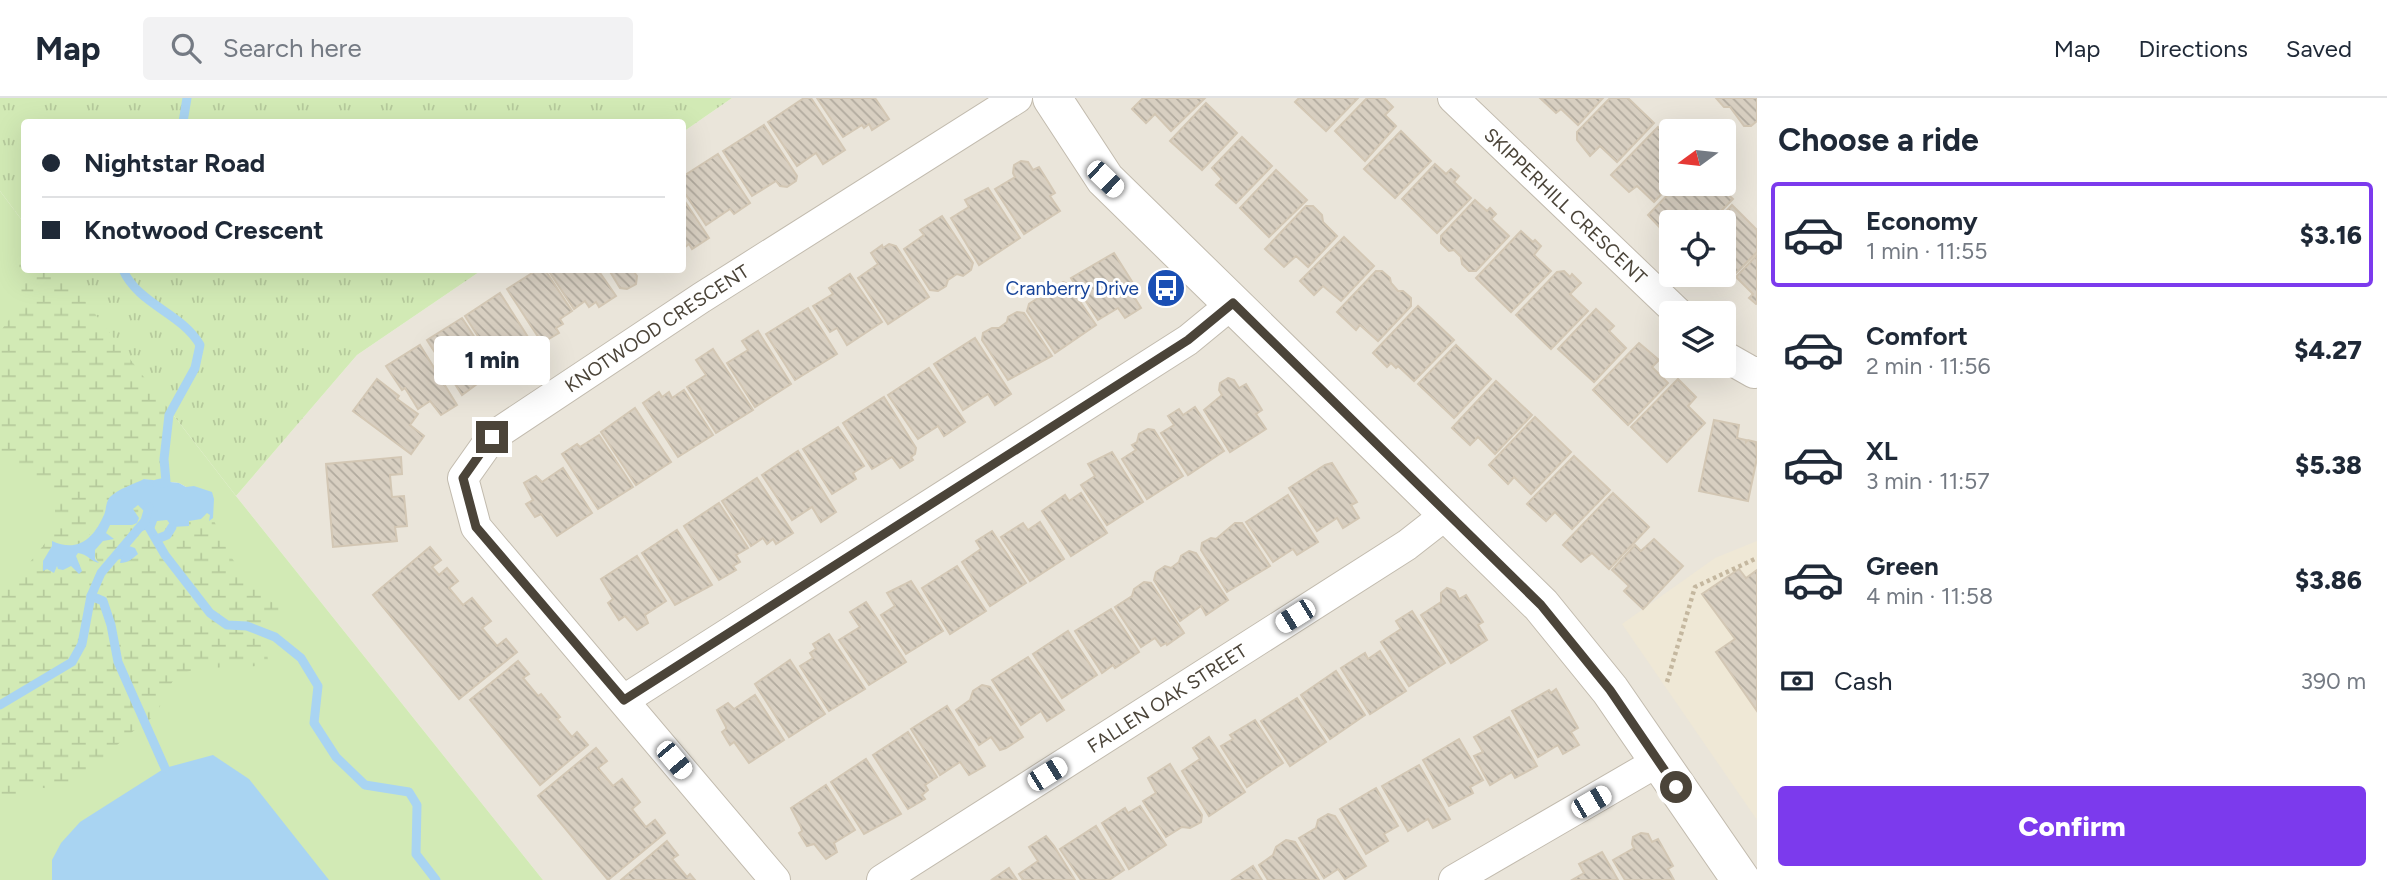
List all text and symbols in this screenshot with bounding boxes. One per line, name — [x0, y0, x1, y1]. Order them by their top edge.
search box — [143, 17, 633, 80]
text: Map — [35, 29, 101, 68]
icon: search — [167, 29, 205, 67]
text: Search here — [223, 32, 362, 64]
text: Map — [2054, 34, 2100, 63]
text: Directions — [2138, 34, 2248, 63]
text: Saved — [2286, 34, 2352, 63]
north arrow — [1659, 119, 1736, 196]
map controls — [1659, 119, 1736, 378]
text: Choose a ride — [1778, 121, 1979, 159]
street label: SKIPPERHILL CRESCENT — [1479, 123, 1652, 289]
text: Nightstar Road — [84, 147, 265, 179]
car — [1083, 157, 1128, 201]
icon: car — [1782, 203, 1845, 266]
text: Economy — [1866, 205, 1978, 237]
button: locate — [1659, 210, 1736, 287]
text: Knotwood Crescent — [84, 214, 324, 246]
text: $3.16 — [2300, 219, 2362, 251]
text: 1 min · 11:55 — [1866, 237, 1987, 265]
street label: KNOTWOOD CRESCENT — [561, 259, 754, 397]
bus stop icon: Cranberry Drive — [1145, 267, 1187, 309]
place label: Cranberry Drive — [1006, 277, 1139, 300]
button: layers — [1659, 301, 1736, 378]
icon: car — [1782, 318, 1845, 381]
text: Comfort — [1866, 320, 1968, 352]
text: $4.27 — [2294, 334, 2362, 366]
callout: 1 min — [434, 336, 550, 384]
text: 1 min — [465, 346, 519, 374]
text: 2 min · 11:56 — [1866, 352, 1991, 380]
route end — [476, 421, 508, 453]
icon: car — [1782, 433, 1845, 496]
text: XL — [1866, 435, 1898, 467]
text: $5.38 — [2295, 449, 2362, 481]
text: 3 min · 11:57 — [1866, 467, 1990, 495]
icon: car — [1782, 548, 1845, 611]
text: Green — [1866, 550, 1939, 582]
text: $3.86 — [2295, 564, 2362, 596]
text: 4 min · 11:58 — [1866, 582, 1993, 610]
car — [1272, 596, 1319, 636]
street label: FALLEN OAK STREET — [1083, 639, 1252, 758]
icon: cash — [1778, 662, 1816, 700]
text: Cash — [1834, 665, 1893, 697]
text: 390 m — [2300, 667, 2366, 695]
car — [653, 737, 696, 783]
car — [1024, 754, 1071, 794]
route start — [1660, 771, 1692, 803]
car — [1568, 782, 1615, 822]
button: Confirm — [1778, 786, 2366, 866]

